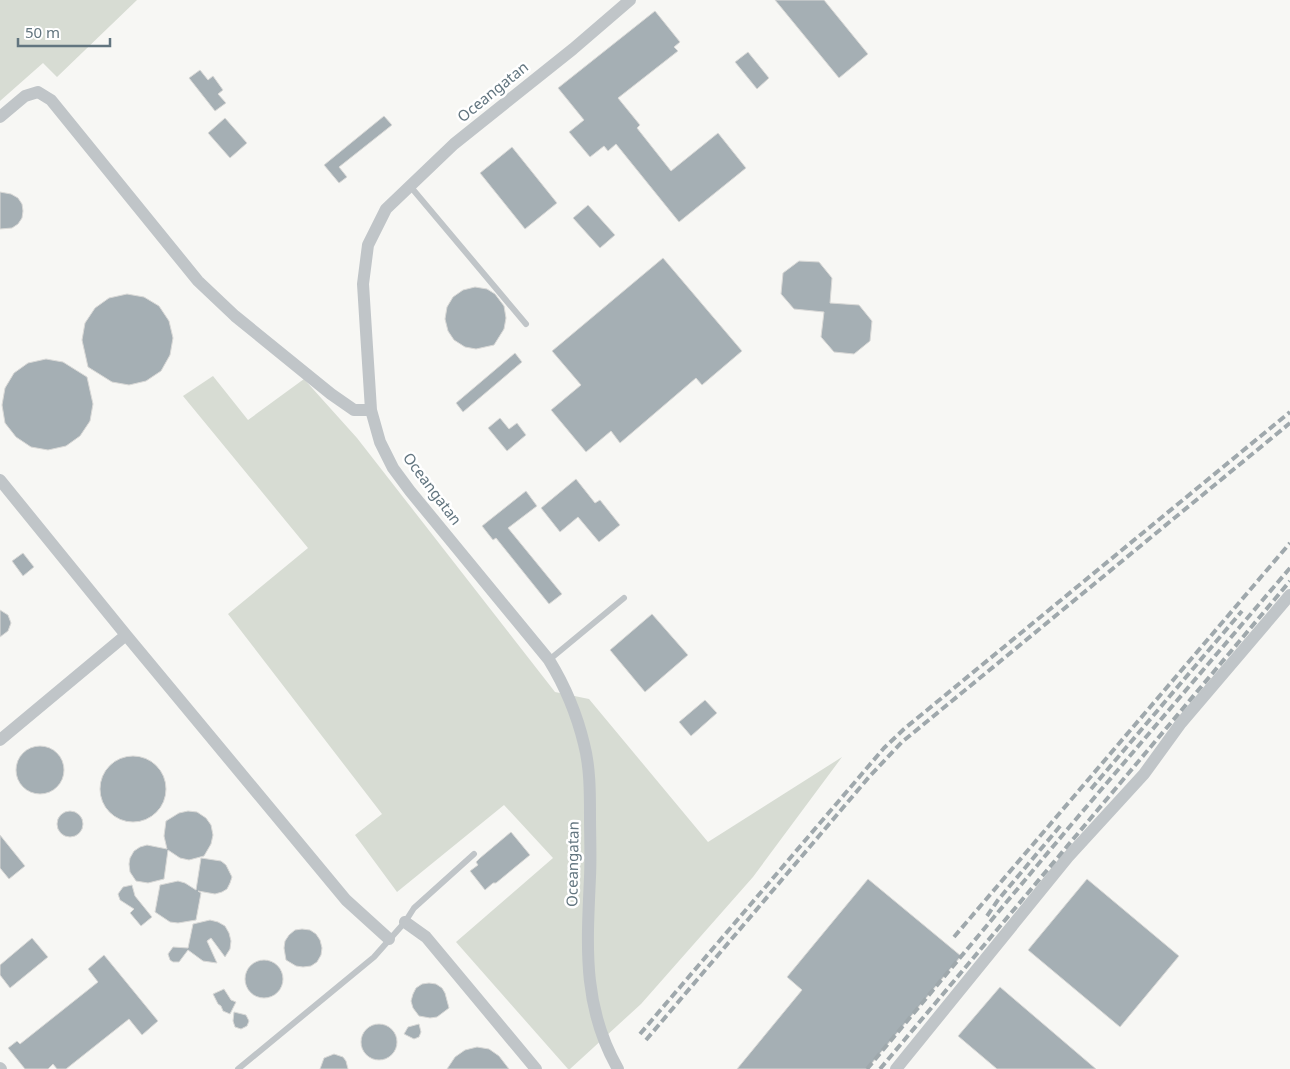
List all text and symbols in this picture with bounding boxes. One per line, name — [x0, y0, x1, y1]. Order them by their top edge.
scale bar — [18, 15, 110, 47]
text: 50 m — [25, 22, 60, 42]
street label: Oceangatan — [453, 56, 532, 126]
street label: Oceangatan — [399, 448, 467, 529]
street label: Oceangatan — [561, 821, 583, 907]

